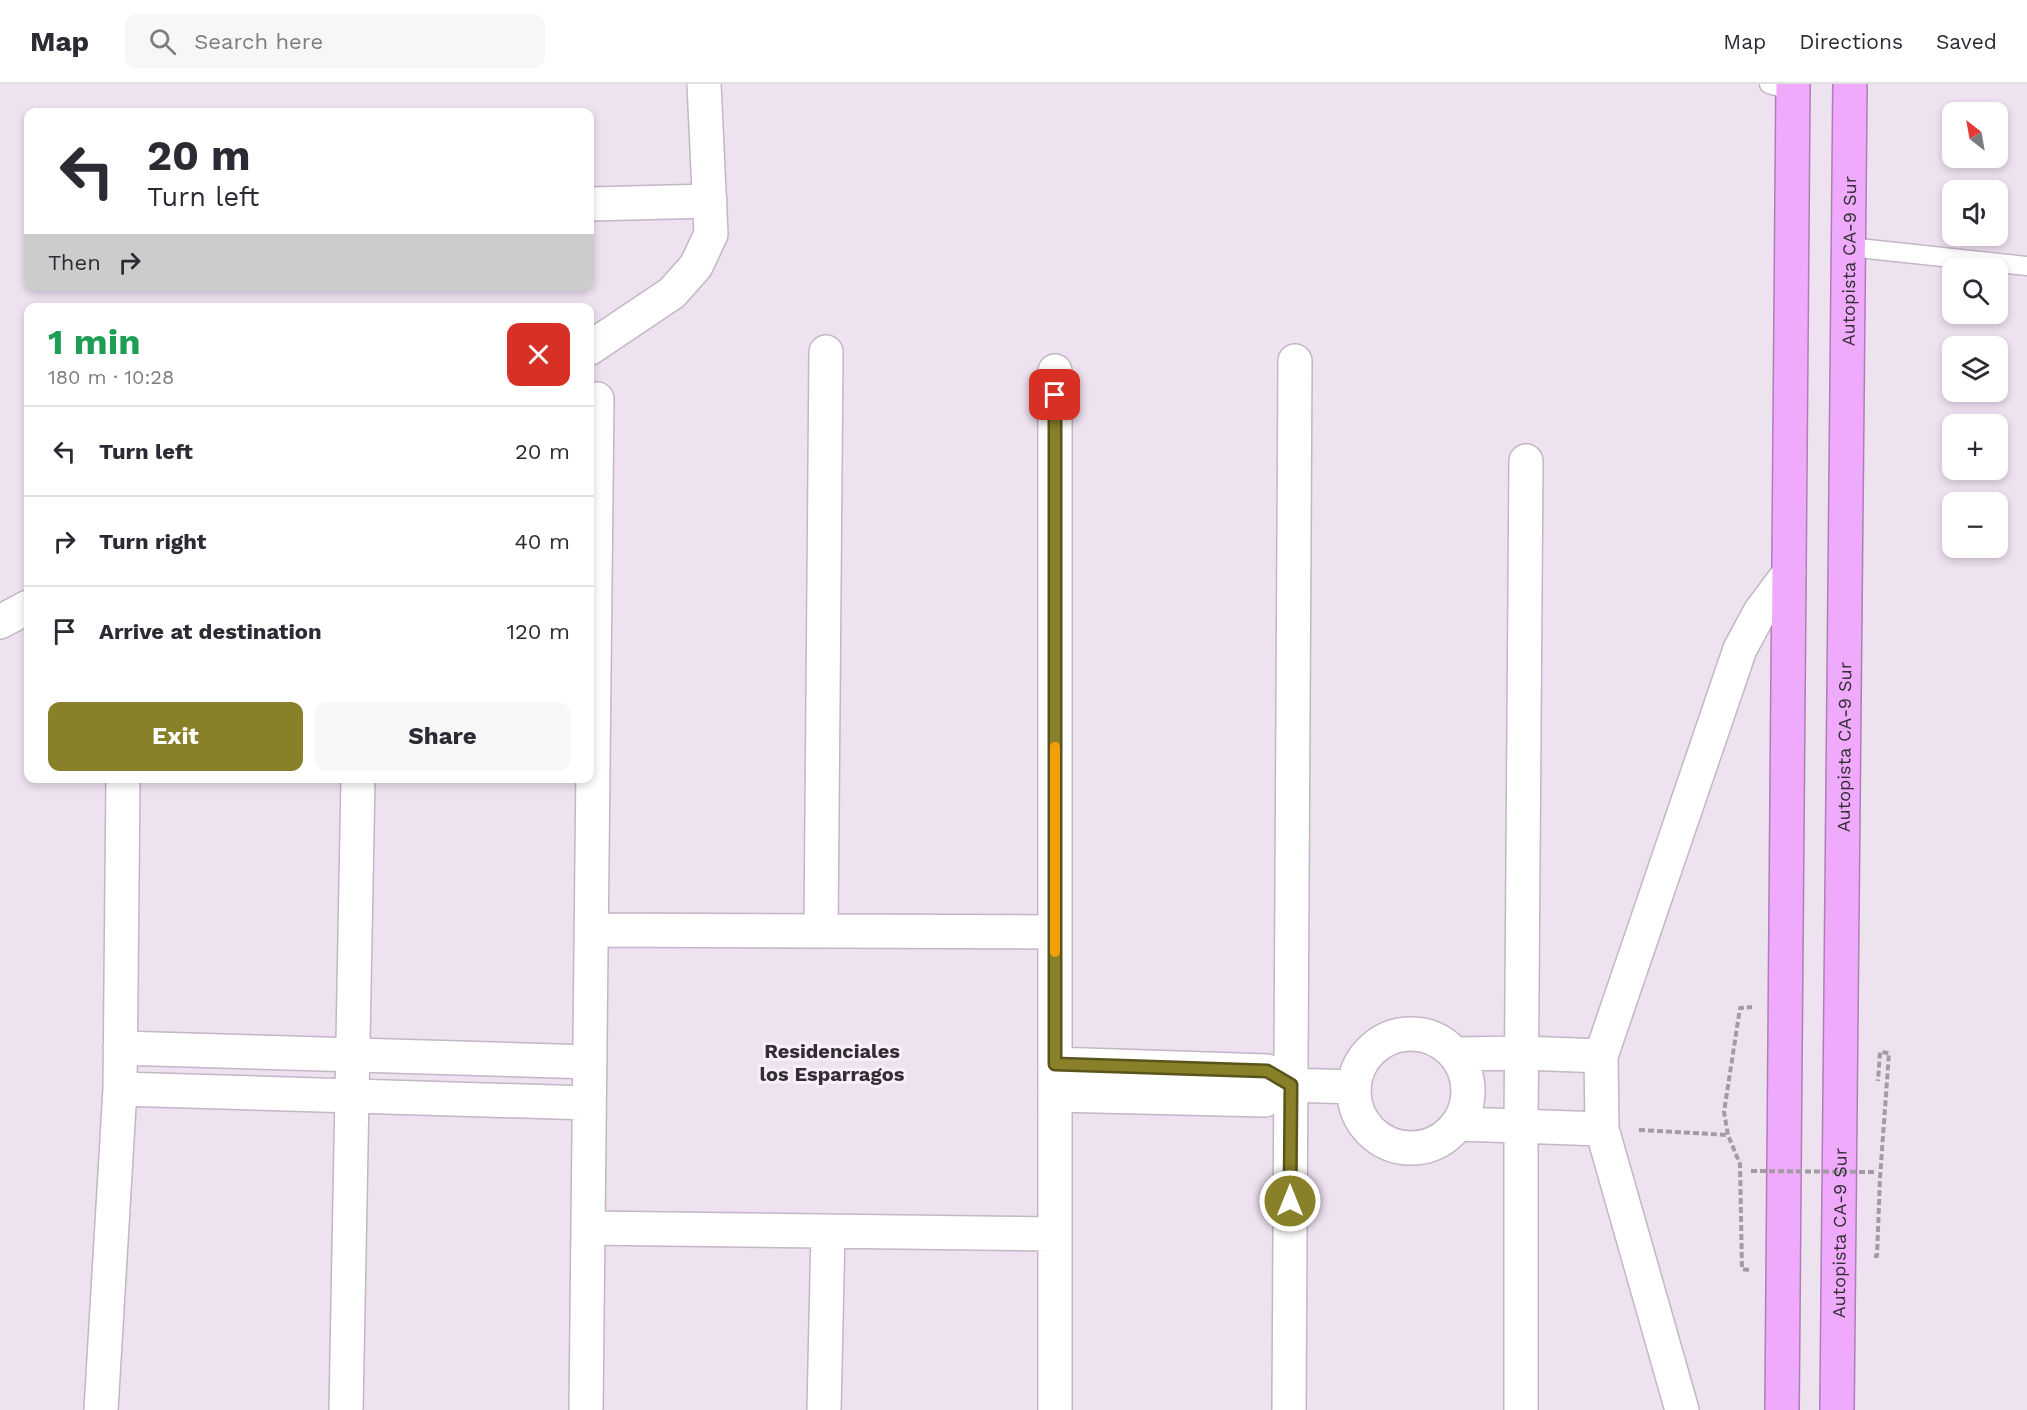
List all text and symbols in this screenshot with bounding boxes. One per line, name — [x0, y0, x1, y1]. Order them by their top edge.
search box — [125, 14, 545, 68]
text: Map — [30, 25, 89, 58]
icon: search — [146, 25, 179, 58]
text: Search here — [194, 29, 323, 54]
text: Map — [1723, 29, 1766, 54]
text: Directions — [1799, 29, 1903, 54]
text: Saved — [1936, 29, 1997, 54]
north arrow — [1942, 102, 2008, 168]
map controls — [1942, 102, 2008, 558]
text: 20 m — [147, 131, 251, 180]
icon: left — [48, 132, 126, 210]
street label: Autopista CA-9 Sur — [1837, 176, 1860, 346]
button: sound — [1942, 180, 2008, 246]
text: Turn left — [147, 181, 259, 213]
icon: right — [113, 246, 146, 279]
text: Then — [48, 250, 101, 275]
button: search — [1942, 258, 2008, 324]
text: 1 min — [48, 321, 140, 363]
button: close — [507, 323, 570, 386]
button: layers — [1942, 336, 2008, 402]
text: 180 m · 10:28 — [48, 365, 174, 389]
pin — [1029, 369, 1080, 420]
icon: arrive — [1038, 378, 1071, 411]
button: + — [1942, 414, 2008, 480]
icon: left — [48, 435, 81, 468]
text: Turn left — [99, 439, 193, 464]
text: 20 m — [515, 439, 570, 464]
button: − — [1942, 492, 2008, 558]
icon: right — [48, 525, 81, 558]
text: Turn right — [99, 529, 206, 554]
text: 40 m — [514, 529, 570, 554]
icon: arrive — [48, 615, 81, 648]
text: Arrive at destination — [99, 619, 322, 644]
text: 120 m — [506, 619, 570, 644]
street label: Autopista CA-9 Sur — [1832, 662, 1855, 832]
button: Exit — [48, 702, 303, 771]
button: Share — [315, 702, 570, 771]
district label: Residenciales los Esparragos — [760, 1039, 905, 1086]
street label: Autopista CA-9 Sur — [1827, 1148, 1850, 1318]
position arrow — [1258, 1169, 1322, 1233]

